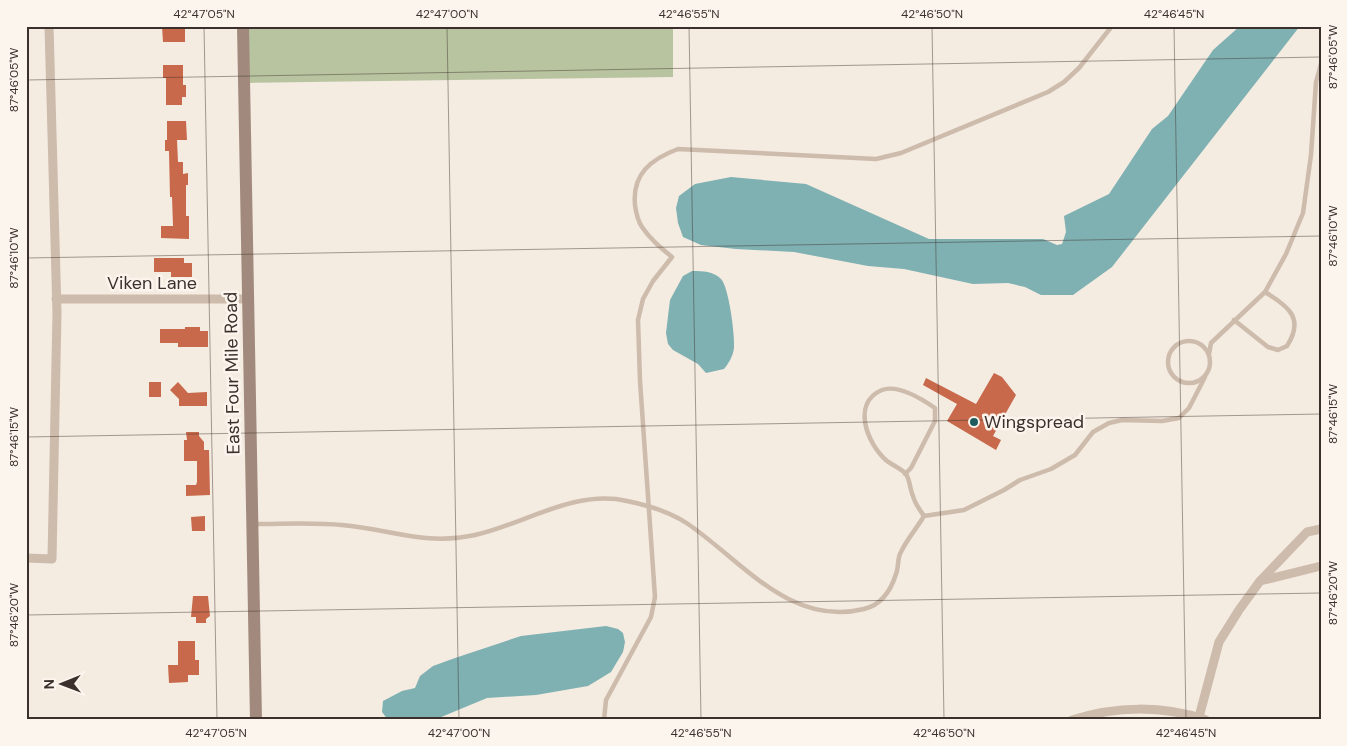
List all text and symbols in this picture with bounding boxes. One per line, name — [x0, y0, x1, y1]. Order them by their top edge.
text: 42°47'05"N — [173, 6, 235, 22]
text: 42°47'00"N — [416, 6, 478, 22]
text: 42°46'55"N — [659, 6, 719, 22]
text: 42°46'50"N — [901, 6, 963, 22]
text: 42°46'45"N — [1144, 6, 1204, 22]
text: 87°46'05"W — [1325, 24, 1341, 89]
text: 87°46'05"W — [6, 47, 22, 112]
text: 87°46'10"W — [1325, 205, 1341, 267]
text: 87°46'10"W — [6, 227, 22, 289]
street label: Viken Lane — [107, 271, 197, 295]
street label: East Four Mile Road — [219, 292, 245, 454]
text: 87°46'15"W — [1325, 384, 1341, 444]
text: 87°46'15"W — [6, 407, 22, 467]
place label: Wingspread — [984, 410, 1084, 434]
marker: Wingspread — [968, 416, 980, 428]
text: 87°46'20"W — [1325, 560, 1341, 625]
text: 87°46'20"W — [6, 582, 22, 647]
north arrow — [38, 658, 88, 708]
text: N — [40, 679, 58, 689]
text: 42°47'05"N — [185, 725, 247, 741]
text: 42°47'00"N — [428, 725, 490, 741]
text: 42°46'55"N — [671, 725, 731, 741]
text: 42°46'50"N — [913, 725, 975, 741]
text: 42°46'45"N — [1156, 725, 1216, 741]

